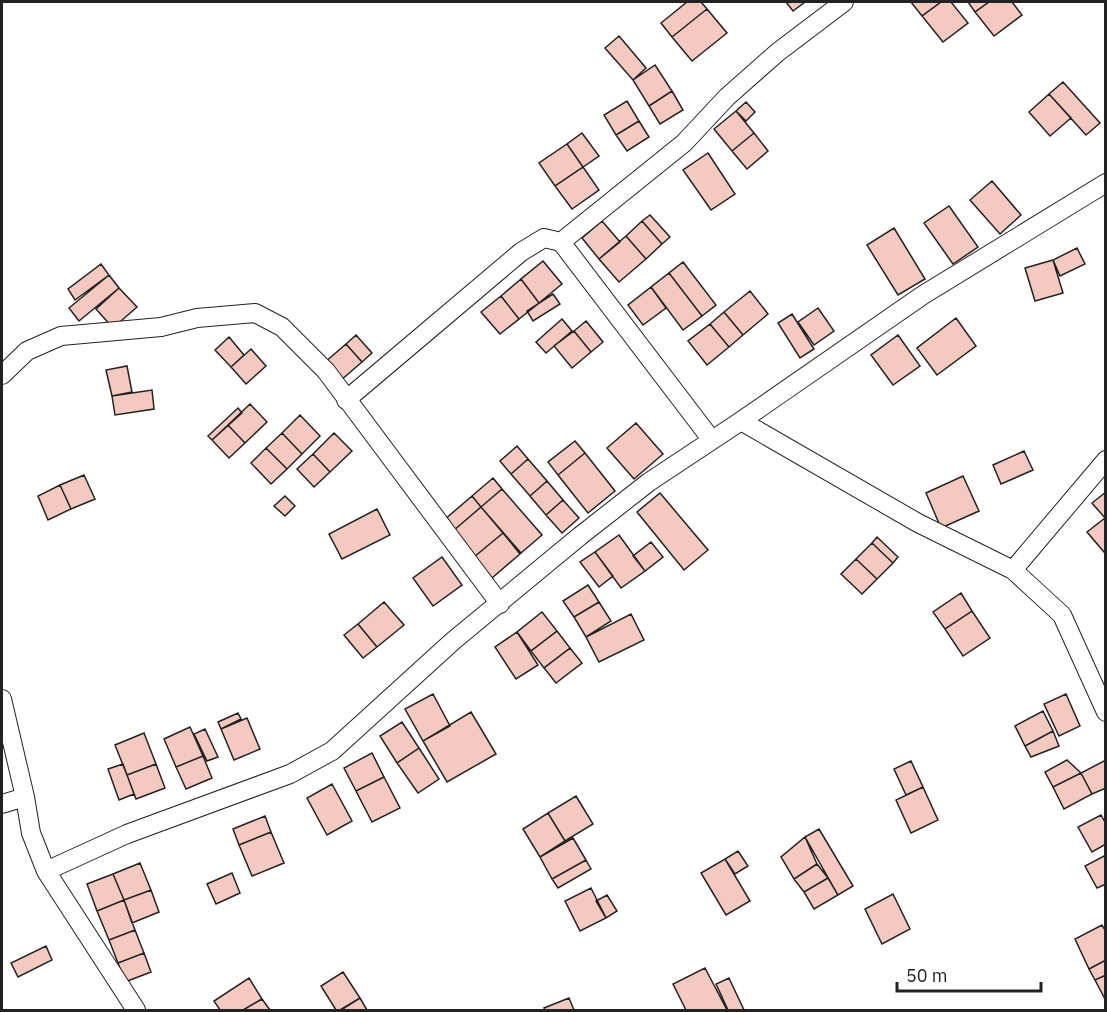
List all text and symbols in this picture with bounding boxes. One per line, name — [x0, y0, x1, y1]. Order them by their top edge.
scale bar — [897, 955, 1041, 993]
text: 50 m — [906, 964, 948, 987]

